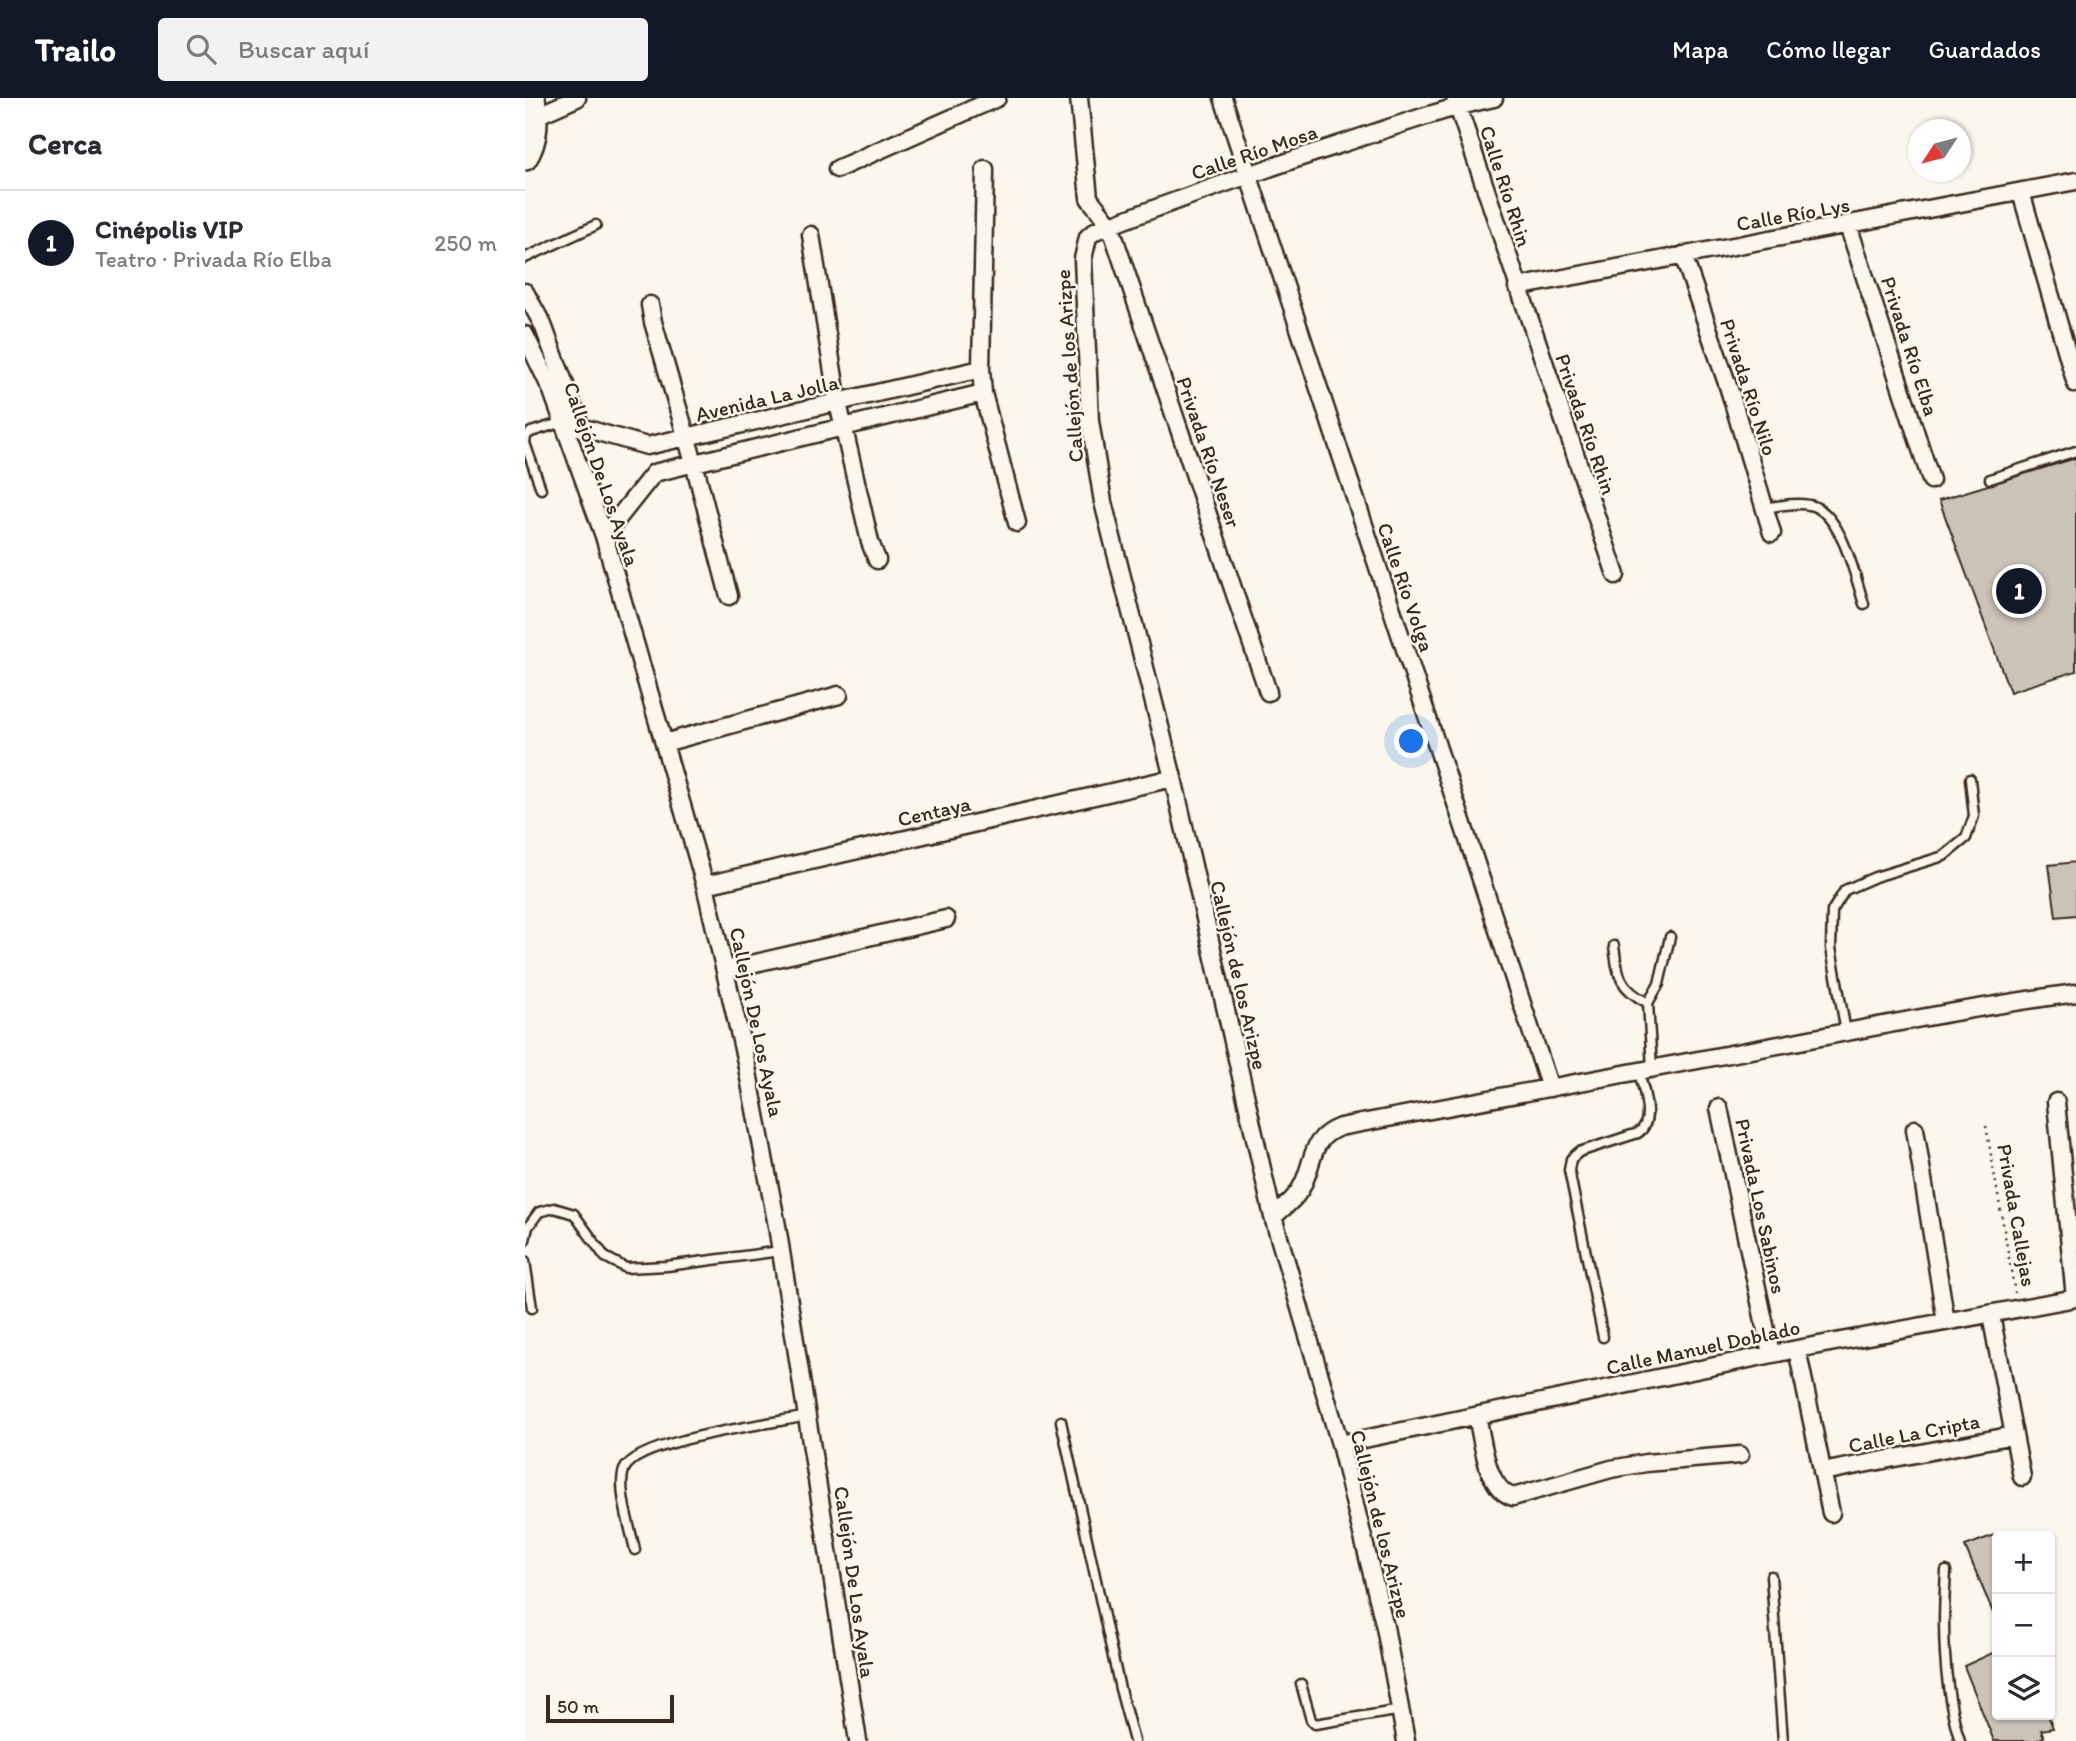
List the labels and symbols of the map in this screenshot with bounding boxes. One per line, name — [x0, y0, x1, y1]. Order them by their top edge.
street label: Calle Río Mosa — [1188, 119, 1320, 185]
north arrow — [1908, 119, 1971, 182]
street label: Calle Río Rhin — [1475, 122, 1537, 250]
street label: Calle Río Lys — [1734, 192, 1852, 236]
street label: Callejón de los Arizpe — [1050, 269, 1088, 463]
street label: Privada Río Elba — [1876, 273, 1944, 419]
street label: Privada Río Nilo — [1715, 315, 1783, 459]
street label: Privada Río Rhin — [1550, 350, 1622, 498]
street label: Avenida La Jolla — [693, 369, 841, 427]
street label: Privada Río Neser — [1171, 373, 1247, 531]
street label: Callejón De Los Ayala — [559, 378, 645, 570]
street label: Calle Río Volga — [1372, 519, 1440, 655]
pin: 1 — [1996, 565, 2042, 617]
your location — [1394, 724, 1428, 758]
street label: Centaya — [895, 790, 973, 832]
street label: Callejón de los Arizpe — [1205, 878, 1273, 1072]
street label: Callejón De Los Ayala — [725, 925, 789, 1119]
street label: Privada Los Sabinos — [1730, 1116, 1792, 1296]
street label: Privada Callejas — [1992, 1142, 2042, 1288]
street label: Calle Manuel Doblado — [1604, 1314, 1802, 1380]
street label: Calle La Cripta — [1846, 1408, 1982, 1458]
street label: Callejón de los Arizpe — [1345, 1427, 1417, 1621]
street label: Callejón De Los Ayala — [829, 1484, 881, 1680]
scale bar — [546, 1692, 674, 1724]

